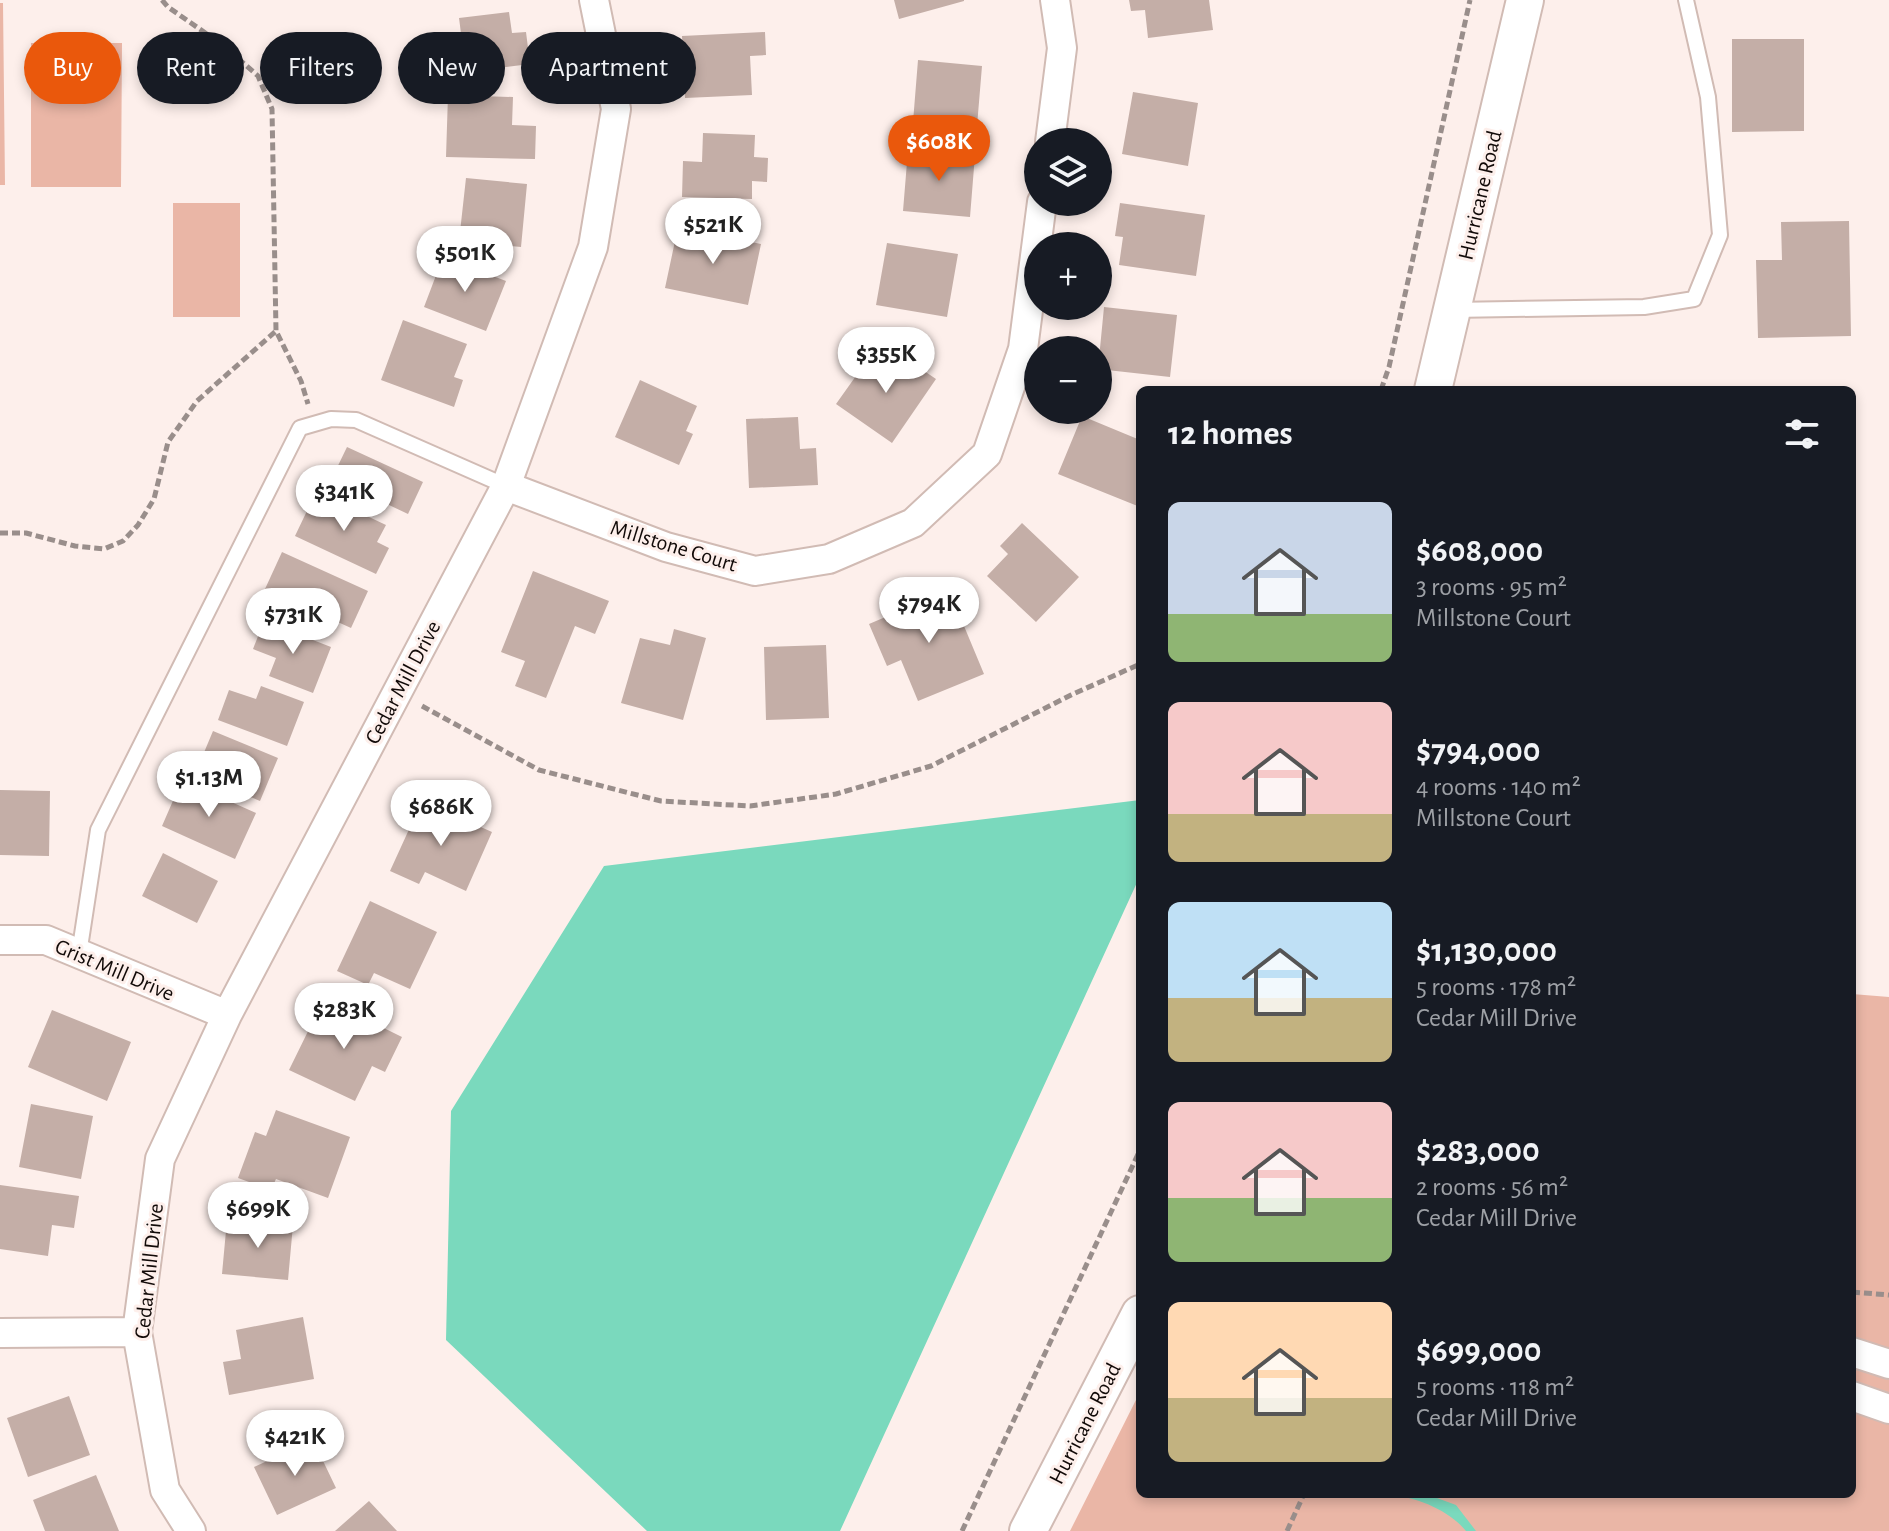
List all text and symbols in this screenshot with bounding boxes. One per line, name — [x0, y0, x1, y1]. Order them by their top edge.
chip: Buy — [24, 32, 121, 104]
chip: Rent — [137, 32, 244, 104]
chip: Filters — [260, 32, 382, 104]
chip: New — [398, 32, 505, 104]
chip: Apartment — [521, 32, 696, 104]
pin: $608K — [883, 115, 995, 183]
text: $608K — [906, 128, 972, 154]
map controls — [1024, 128, 1112, 424]
button: layers — [1024, 128, 1112, 216]
street label: Hurricane Road — [1454, 128, 1506, 262]
pin: $521K — [657, 198, 769, 266]
text: $521K — [683, 211, 743, 237]
pin: $501K — [409, 226, 521, 294]
button: + — [1024, 232, 1112, 320]
text: $501K — [434, 239, 496, 265]
pin: $355K — [830, 327, 942, 395]
button: − — [1024, 336, 1112, 424]
text: $355K — [856, 340, 916, 366]
icon: filters — [1780, 412, 1824, 456]
text: 12 homes — [1168, 417, 1293, 451]
pin: $341K — [288, 465, 400, 533]
text: $341K — [314, 478, 374, 504]
street label: Millstone Court — [608, 516, 740, 576]
icon: home — [1232, 534, 1328, 630]
text: $608,000 — [1416, 534, 1543, 568]
text: 3 rooms · 95 m² — [1416, 574, 1567, 600]
pin: $794K — [873, 577, 985, 645]
pin: $731K — [237, 588, 349, 656]
text: $794K — [897, 590, 961, 616]
text: $731K — [264, 601, 322, 627]
text: Millstone Court — [1416, 605, 1571, 631]
street label: Cedar Mill Drive — [361, 617, 445, 748]
icon: home — [1232, 734, 1328, 830]
text: $794,000 — [1416, 734, 1540, 768]
pin: $1.13M — [144, 751, 274, 819]
text: $1.13M — [175, 764, 243, 790]
text: 4 rooms · 140 m² — [1416, 774, 1581, 800]
pin: $686K — [385, 780, 497, 848]
text: $686K — [409, 793, 473, 819]
text: Millstone Court — [1416, 805, 1571, 831]
icon: home — [1232, 934, 1328, 1030]
text: $1,130,000 — [1416, 934, 1557, 968]
street label: Grist Mill Drive — [52, 935, 177, 1005]
text: 5 rooms · 178 m² — [1416, 974, 1576, 1000]
pin: $283K — [288, 983, 400, 1051]
text: $283K — [312, 996, 376, 1022]
text: Cedar Mill Drive — [1416, 1005, 1577, 1031]
icon: home — [1232, 1134, 1328, 1230]
text: $283,000 — [1416, 1134, 1540, 1168]
text: 2 rooms · 56 m² — [1416, 1174, 1568, 1200]
pin: $699K — [202, 1182, 314, 1250]
text: $699K — [226, 1195, 290, 1221]
street label: Cedar Mill Drive — [131, 1202, 167, 1340]
text: Cedar Mill Drive — [1416, 1205, 1577, 1231]
icon: home — [1232, 1334, 1328, 1430]
text: $699,000 — [1416, 1334, 1542, 1368]
street label: Hurricane Road — [1045, 1359, 1125, 1487]
text: 5 rooms · 118 m² — [1416, 1374, 1574, 1400]
text: Cedar Mill Drive — [1416, 1405, 1577, 1431]
pin: $421K — [239, 1410, 351, 1478]
text: $421K — [264, 1423, 326, 1449]

